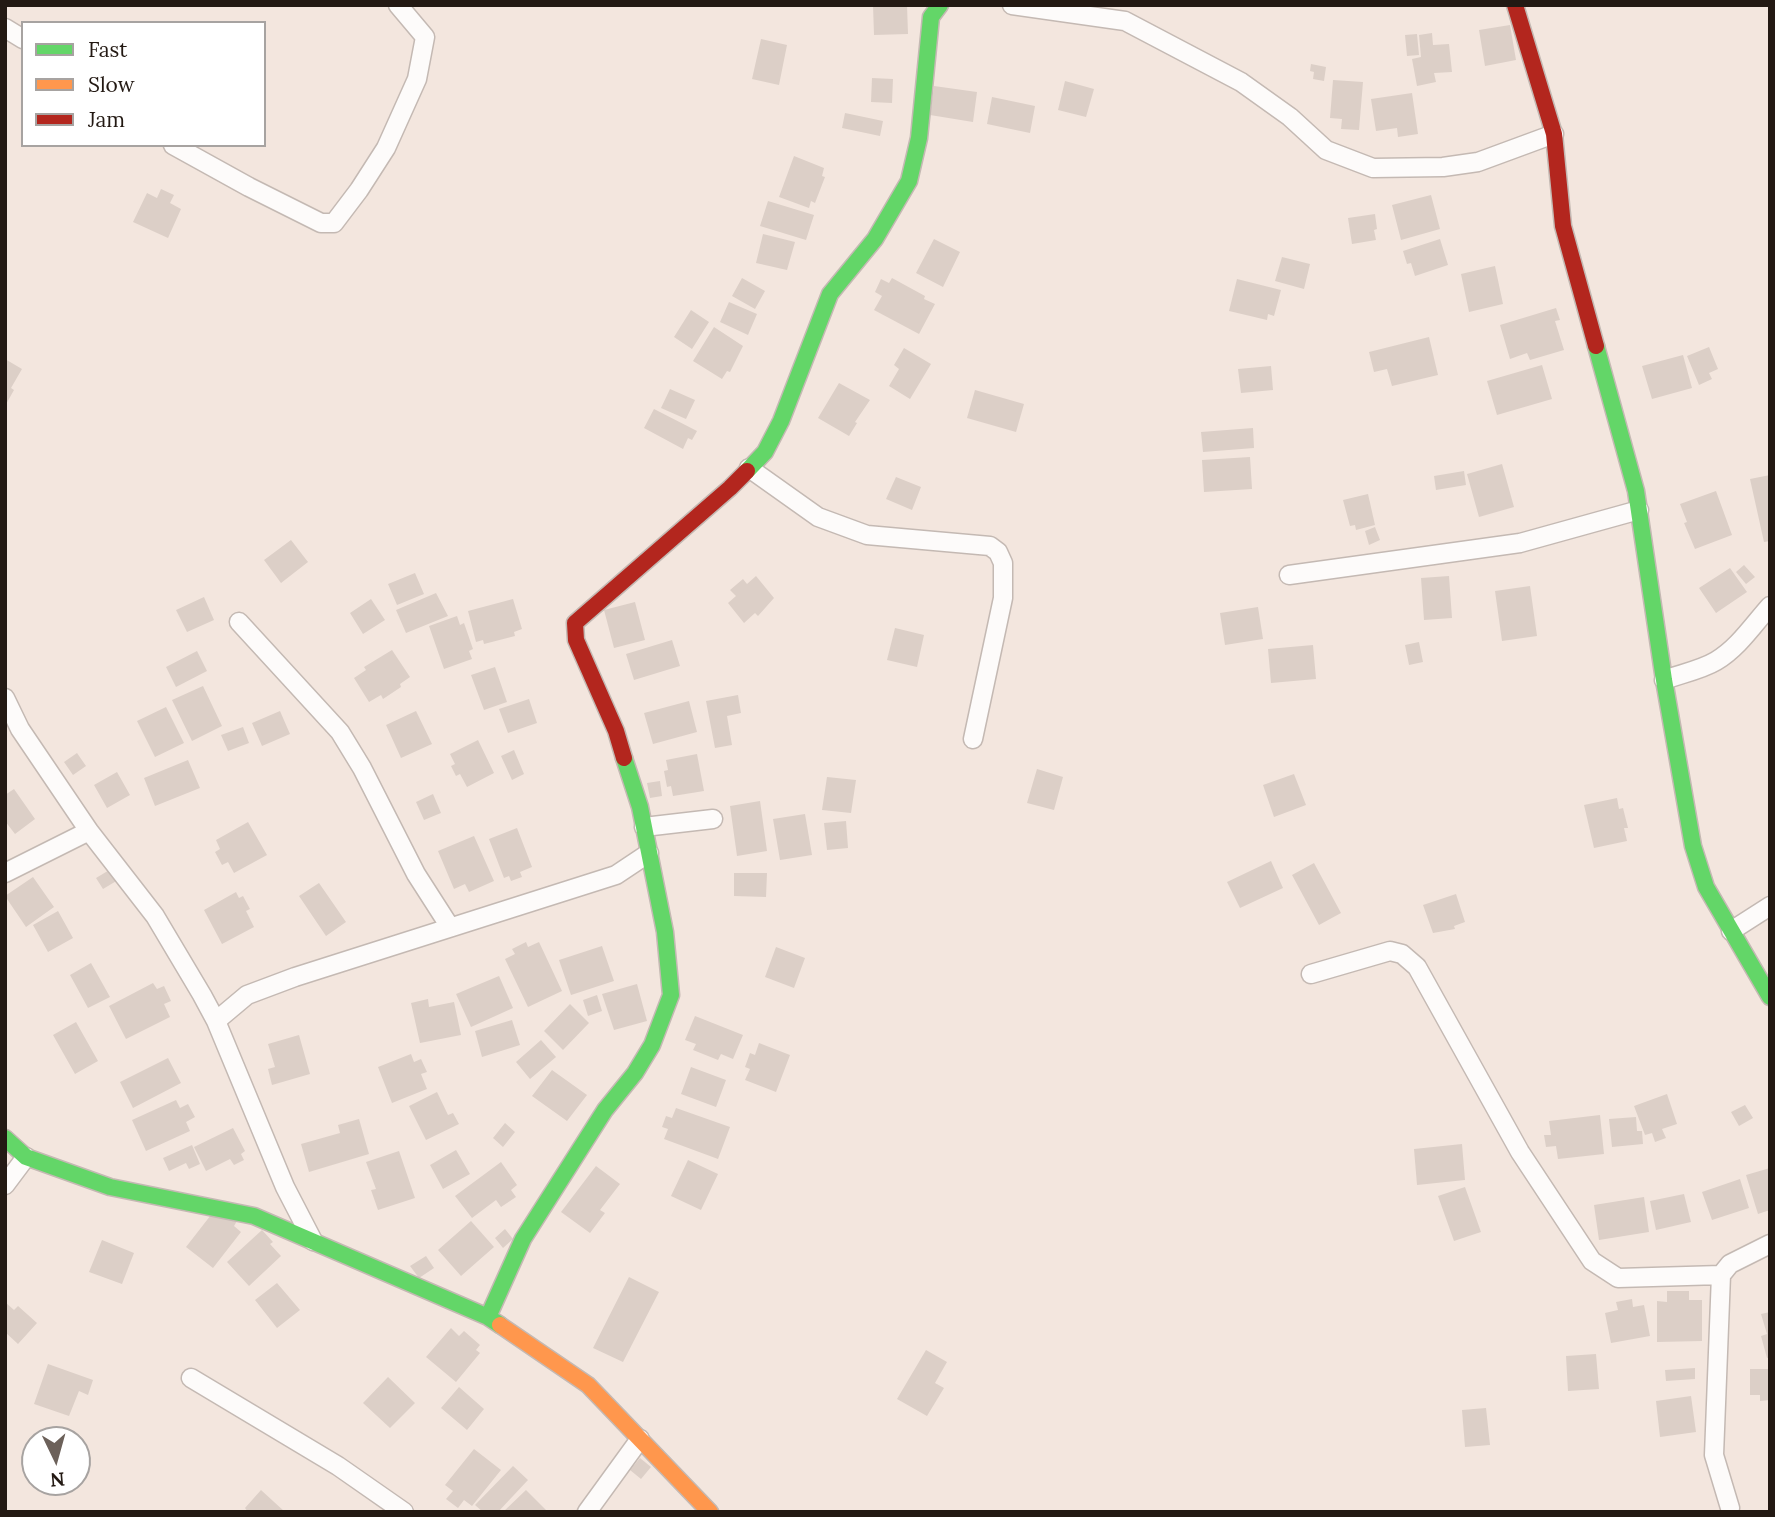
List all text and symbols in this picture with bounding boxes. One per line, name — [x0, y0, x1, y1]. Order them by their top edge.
legend — [21, 21, 266, 147]
text: Fast — [88, 36, 127, 63]
text: Slow — [88, 71, 135, 98]
text: Jam — [88, 106, 125, 133]
north arrow — [21, 1426, 91, 1496]
text: N — [49, 1467, 66, 1493]

